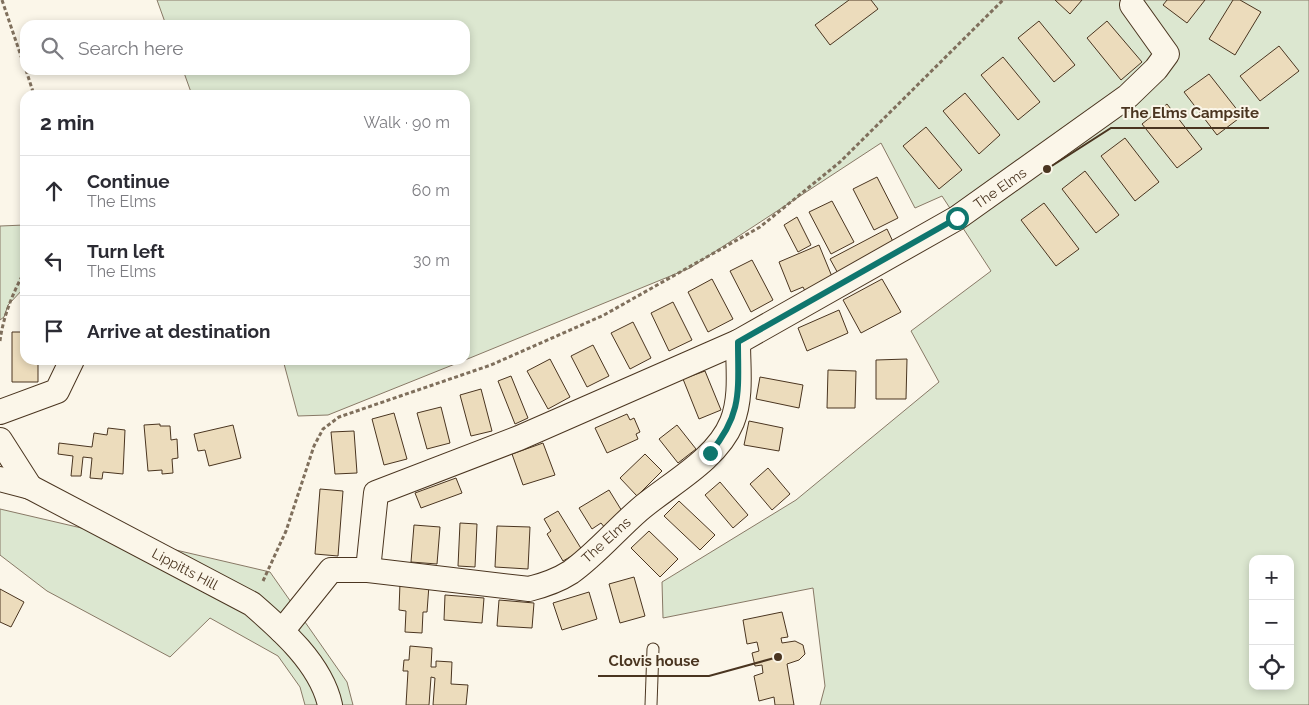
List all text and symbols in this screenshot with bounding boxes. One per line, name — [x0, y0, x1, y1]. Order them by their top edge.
search box — [20, 20, 470, 75]
icon: search — [38, 34, 66, 62]
text: Search here — [78, 37, 184, 59]
callout: The Elms Campsite — [1111, 98, 1269, 128]
text: The Elms Campsite — [1121, 104, 1259, 122]
text: 2 min — [40, 110, 94, 135]
text: Walk · 90 m — [363, 113, 450, 132]
street label: The Elms — [971, 164, 1030, 212]
text: Continue — [87, 170, 170, 192]
icon: ahead — [40, 177, 68, 205]
text: 60 m — [412, 181, 450, 200]
text: The Elms — [87, 192, 156, 211]
route start — [946, 207, 969, 230]
text: Turn left — [87, 240, 164, 262]
icon: left — [40, 247, 68, 275]
text: 30 m — [413, 251, 450, 270]
text: The Elms — [87, 262, 156, 281]
icon: arrive — [40, 317, 68, 345]
text: Arrive at destination — [87, 320, 271, 342]
route end — [699, 442, 722, 465]
street label: The Elms — [578, 514, 634, 566]
street label: Lippitts Hill — [149, 545, 221, 593]
map controls — [1249, 555, 1294, 690]
button: + — [1249, 555, 1294, 600]
button: − — [1249, 600, 1294, 645]
button: locate — [1249, 645, 1294, 690]
callout: Clovis house — [598, 646, 709, 676]
text: Clovis house — [609, 652, 699, 670]

